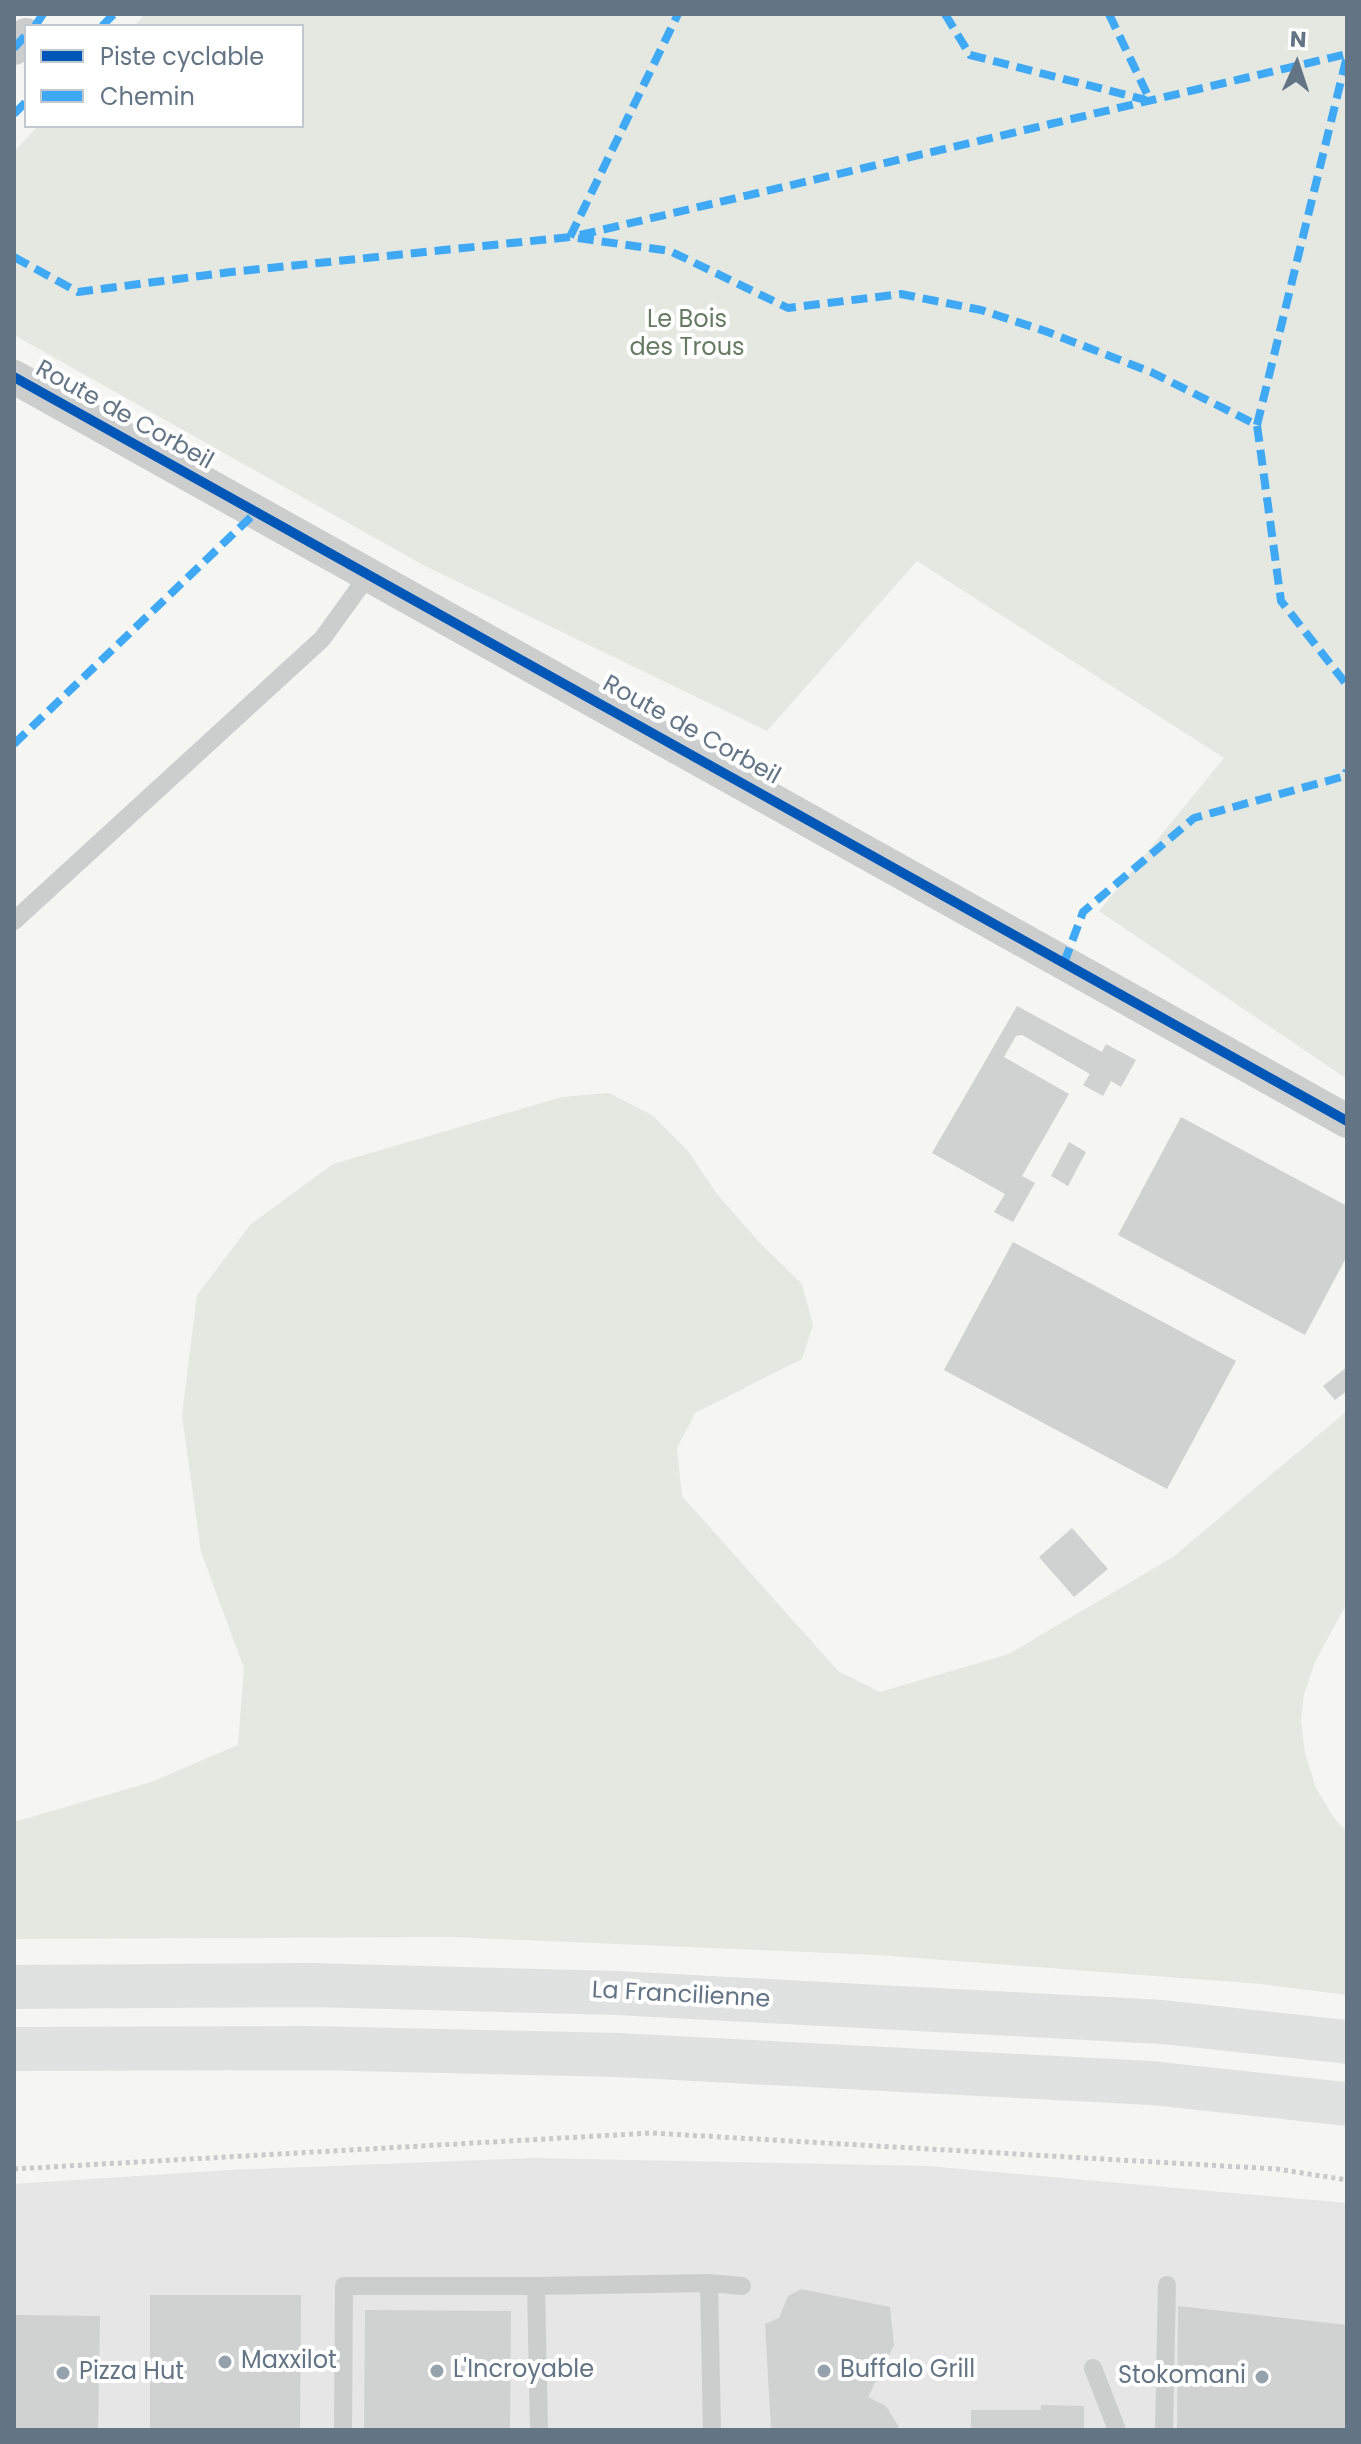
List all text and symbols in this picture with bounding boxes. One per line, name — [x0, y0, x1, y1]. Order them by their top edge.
legend — [24, 24, 304, 128]
north arrow — [1257, 24, 1337, 104]
text: N — [1289, 24, 1307, 55]
text: Piste cyclable — [100, 40, 264, 73]
text: Chemin — [100, 80, 195, 113]
park label: Le Bois des Trous — [629, 307, 745, 363]
street label: Route de Corbeil — [30, 355, 218, 477]
street label: Route de Corbeil — [597, 670, 785, 792]
street label: La Francilienne — [591, 1977, 771, 2015]
place label: Maxxilot — [241, 2348, 337, 2376]
marker: Maxxilot — [216, 2353, 234, 2371]
place label: L'Incroyable — [453, 2357, 594, 2385]
place label: Buffalo Grill — [840, 2357, 975, 2385]
place label: Pizza Hut — [79, 2359, 184, 2387]
marker: L'Incroyable — [428, 2362, 446, 2380]
marker: Buffalo Grill — [815, 2362, 833, 2380]
place label: Stokomani — [1118, 2363, 1246, 2391]
marker: Pizza Hut — [54, 2364, 72, 2382]
marker: Stokomani — [1253, 2368, 1271, 2386]

